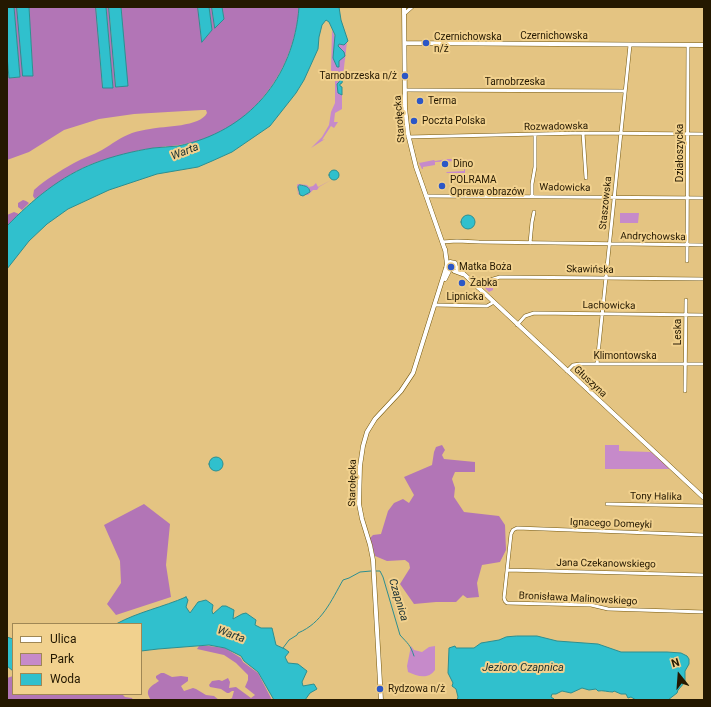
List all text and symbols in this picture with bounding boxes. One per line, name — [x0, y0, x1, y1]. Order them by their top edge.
street label: Czernichowska — [520, 30, 588, 42]
place label: Czernichowska n/ż — [434, 31, 502, 54]
marker: Czernichowska n/ż — [421, 38, 431, 48]
place label: Tarnobrzeska n/ż — [320, 70, 397, 82]
marker: Tarnobrzeska n/ż — [400, 71, 410, 81]
street label: Tarnobrzeska — [485, 76, 545, 88]
street label: Starołęcka — [392, 95, 408, 143]
place label: Terma — [428, 95, 456, 107]
marker: Terma — [415, 96, 425, 106]
place label: Poczta Polska — [422, 115, 485, 127]
marker: Poczta Polska — [409, 116, 419, 126]
street label: Rozwadowska — [524, 120, 588, 134]
street label: Działoszycka — [674, 124, 686, 182]
water label: Warta — [169, 141, 201, 163]
place label: Dino — [453, 158, 473, 170]
marker: Dino — [440, 159, 450, 169]
place label: POLRAMA Oprawa obrazów — [450, 174, 525, 198]
street label: Staszowska — [597, 176, 615, 230]
marker: POLRAMA Oprawa obrazów — [437, 181, 447, 191]
street label: Wadowicka — [539, 182, 591, 194]
street label: Andrychowska — [620, 230, 686, 244]
place label: Matka Boża — [459, 261, 512, 273]
marker: Matka Boża — [446, 262, 456, 272]
street label: Skawińska — [566, 264, 614, 276]
place label: Żabka — [470, 277, 498, 289]
marker: Żabka — [457, 278, 467, 288]
street label: Lipnicka — [446, 291, 484, 303]
street label: Lachowicka — [582, 300, 636, 312]
street label: Leska — [672, 319, 684, 345]
street label: Klimontowska — [593, 350, 657, 362]
street label: Głuszyna — [571, 364, 609, 400]
street label: Starołęcka — [347, 459, 359, 507]
street label: Tony Halika — [630, 491, 682, 503]
street label: Ignacego Domeyki — [570, 517, 652, 531]
street label: Jana Czekanowskiego — [556, 557, 656, 571]
water label: Czapnica — [385, 577, 411, 623]
street label: Bronisława Malinowskiego — [518, 590, 638, 608]
legend — [12, 623, 142, 695]
water label: Warta — [215, 624, 247, 646]
text: Ulica — [50, 632, 76, 646]
text: Park — [50, 652, 74, 666]
north arrow — [659, 655, 699, 695]
text: N — [670, 656, 681, 670]
water label: Jezioro Czapnica — [482, 661, 564, 675]
text: Woda — [50, 672, 81, 686]
place label: Rydzowa n/ż — [388, 683, 445, 695]
marker: Rydzowa n/ż — [375, 684, 385, 694]

